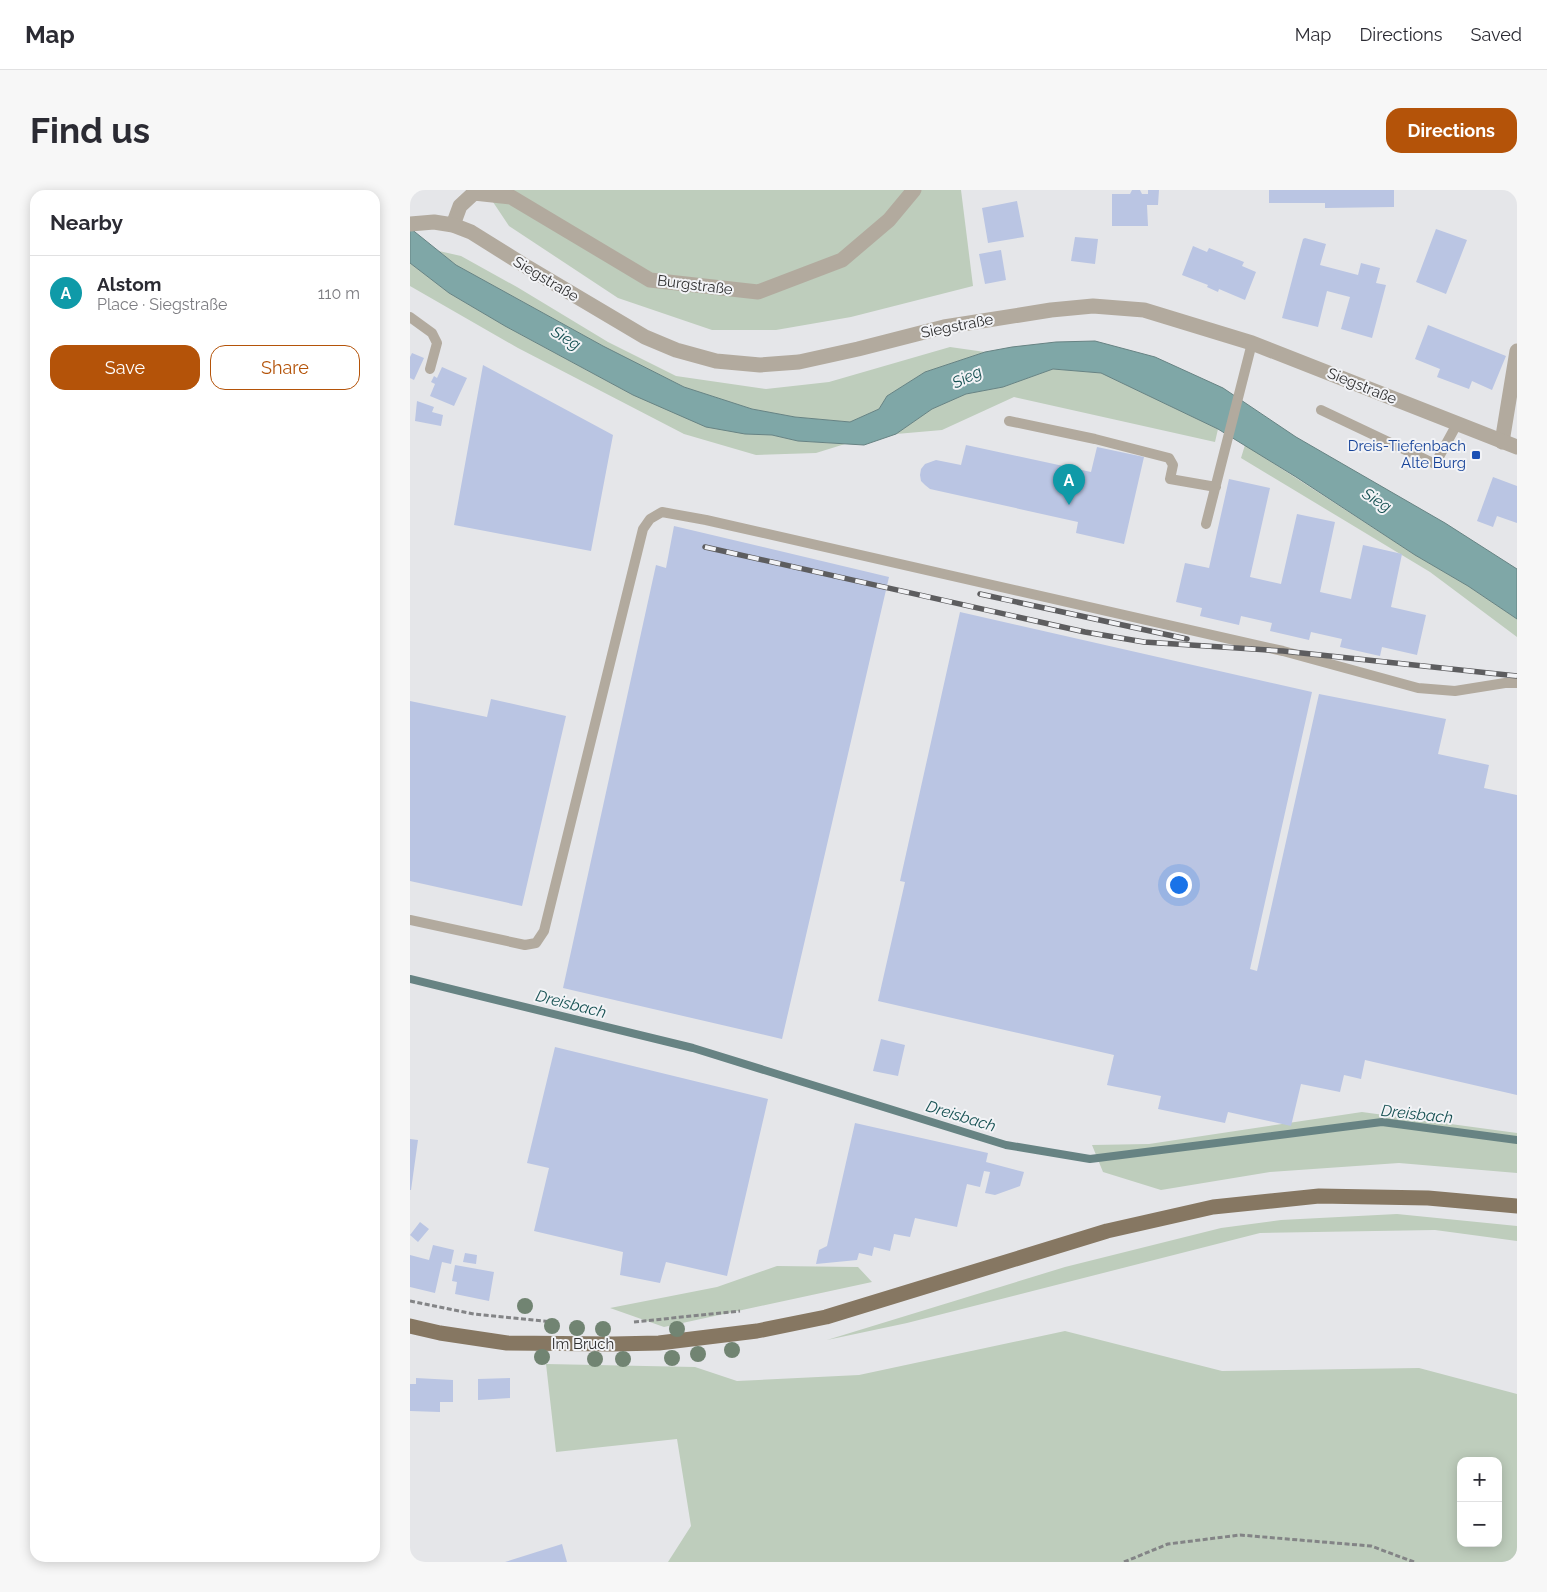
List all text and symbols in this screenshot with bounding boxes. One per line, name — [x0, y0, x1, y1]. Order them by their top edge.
text: Map — [25, 20, 75, 49]
text: Map — [1295, 24, 1331, 45]
text: Directions — [1359, 24, 1443, 45]
text: Saved — [1471, 24, 1522, 45]
button: Directions — [1386, 108, 1517, 153]
text: Find us — [30, 110, 150, 151]
text: Nearby — [50, 210, 123, 235]
street label: Siegstraße — [510, 252, 582, 306]
street label: Burgstraße — [656, 271, 734, 299]
text: Alstom — [97, 273, 161, 295]
text: A — [61, 284, 71, 303]
text: 110 m — [318, 284, 360, 303]
text: Place · Siegstraße — [97, 295, 227, 314]
street label: Siegstraße — [919, 310, 995, 342]
water label: Sieg — [547, 321, 585, 354]
button: Save — [50, 345, 200, 390]
button: Share — [210, 345, 360, 390]
water label: Sieg — [948, 361, 985, 393]
street label: Siegstraße — [1325, 364, 1399, 408]
place label: Dreis-Tiefenbach Alte Burg — [1348, 437, 1466, 472]
marker: Dreis-Tiefenbach Alte Burg — [1470, 449, 1482, 461]
pin: A — [1053, 464, 1085, 505]
water label: Sieg — [1358, 483, 1396, 516]
your location — [1166, 872, 1192, 898]
water label: Dreisbach — [534, 986, 608, 1022]
water label: Dreisbach — [924, 1096, 998, 1136]
water label: Dreisbach — [1380, 1101, 1454, 1127]
street label: Im Bruch — [552, 1335, 614, 1353]
map controls — [1457, 1457, 1502, 1547]
button: + — [1457, 1457, 1502, 1502]
button: − — [1457, 1502, 1502, 1547]

